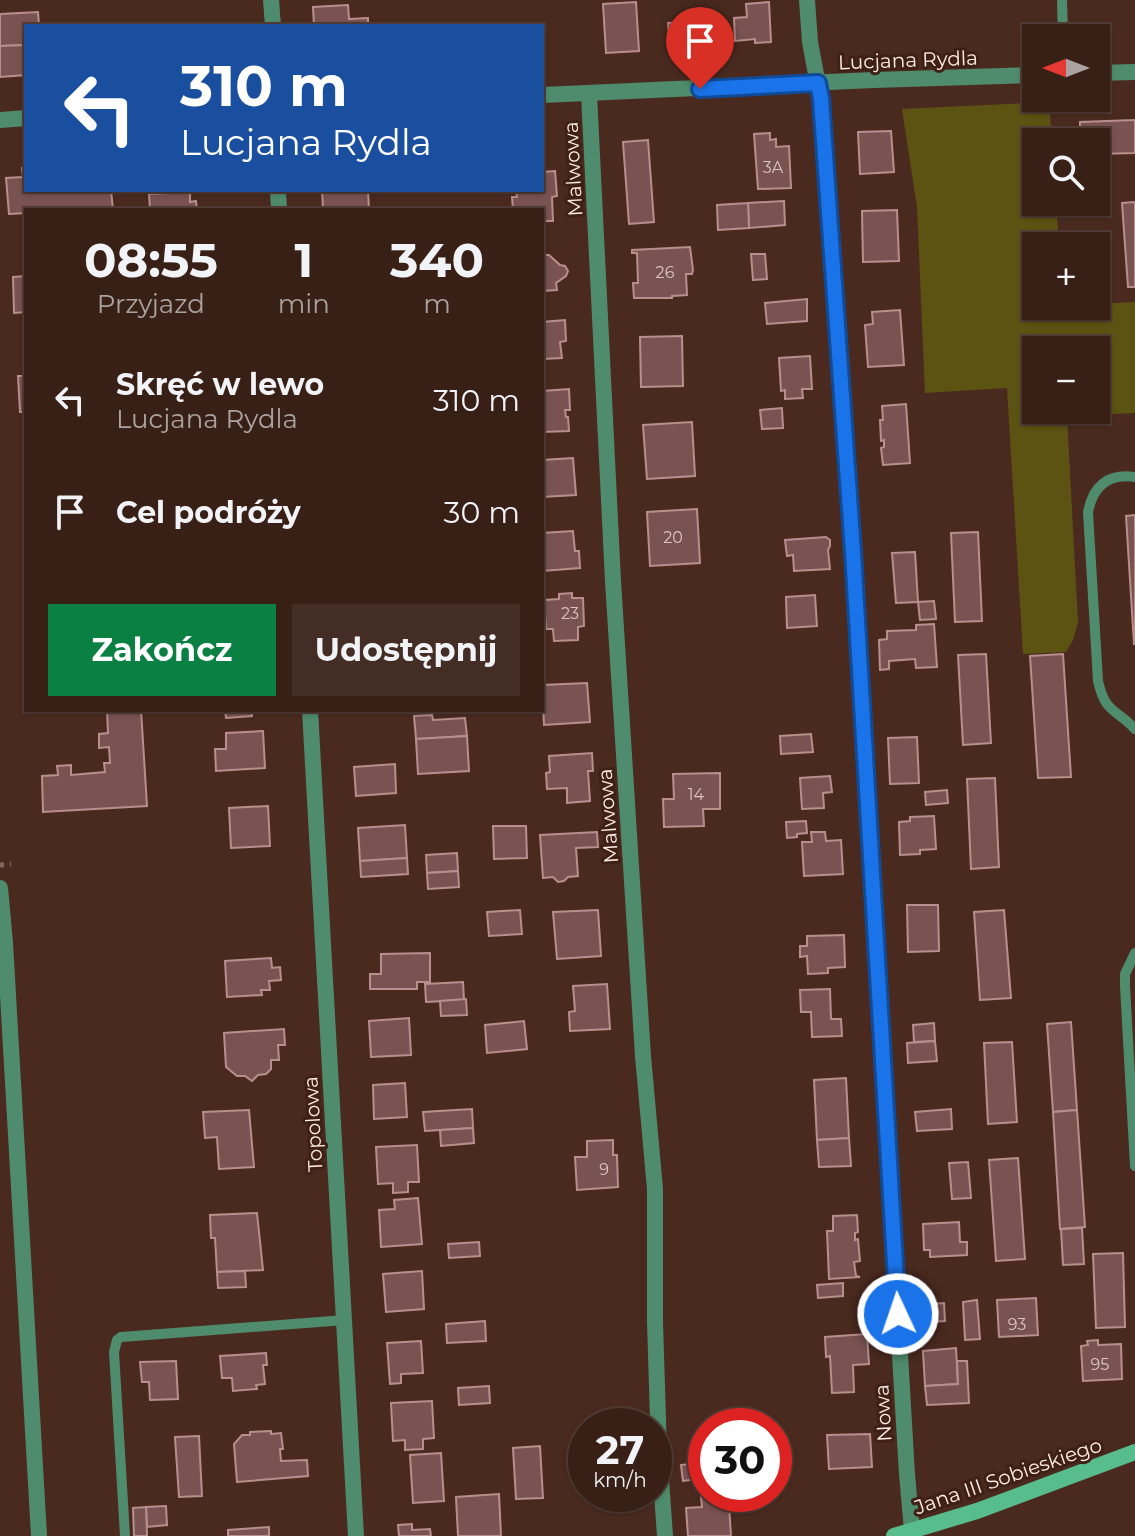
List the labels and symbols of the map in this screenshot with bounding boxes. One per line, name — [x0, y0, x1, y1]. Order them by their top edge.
pin — [666, 7, 734, 89]
north arrow — [1022, 24, 1110, 112]
street label: Lucjana Rydla — [838, 46, 978, 74]
street label: Malwowa — [559, 121, 587, 217]
house number: 3A — [763, 158, 784, 177]
house number: 26 — [656, 263, 675, 282]
house number: 20 — [663, 528, 683, 547]
house number: 23 — [561, 604, 579, 623]
street label: Malwowa — [593, 768, 623, 864]
house number: 14 — [688, 785, 705, 804]
street label: Topolowa — [299, 1076, 327, 1172]
house number: 9 — [599, 1160, 609, 1179]
position arrow — [856, 1272, 940, 1356]
house number: 93 — [1008, 1315, 1026, 1334]
house number: 95 — [1091, 1355, 1109, 1374]
street label: Nowa — [870, 1384, 896, 1442]
speed limit sign: 30 — [688, 1408, 792, 1512]
street label: Jana III Sobieskiego — [910, 1433, 1105, 1520]

